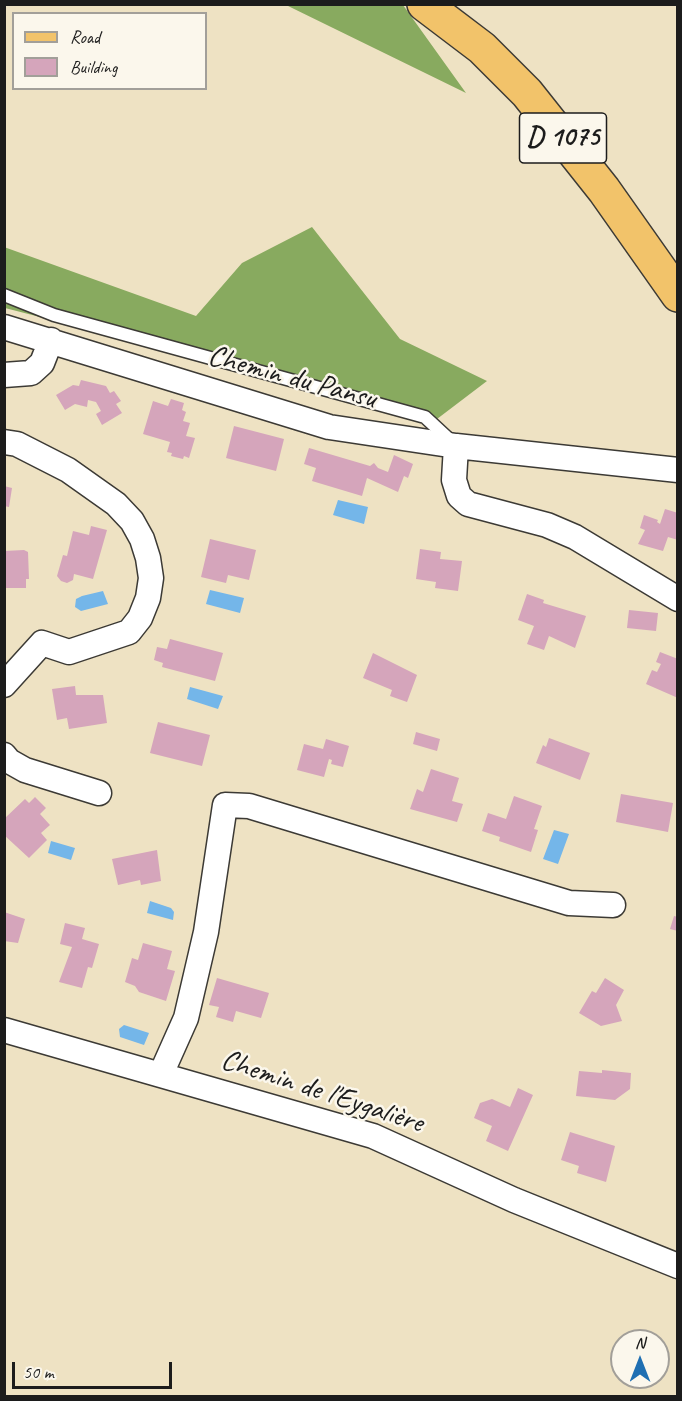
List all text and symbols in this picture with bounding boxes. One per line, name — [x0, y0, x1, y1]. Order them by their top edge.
legend — [12, 12, 207, 90]
text: Road — [70, 26, 100, 48]
text: Building — [70, 56, 117, 78]
road number: D 1075 — [520, 113, 606, 163]
street label: Chemin du Pansu — [204, 338, 380, 418]
street label: Chemin de l'Eygalière — [216, 1042, 428, 1142]
north arrow — [610, 1329, 670, 1389]
text: N — [635, 1333, 645, 1353]
scale bar — [15, 1350, 176, 1388]
text: 50 m — [23, 1361, 54, 1383]

